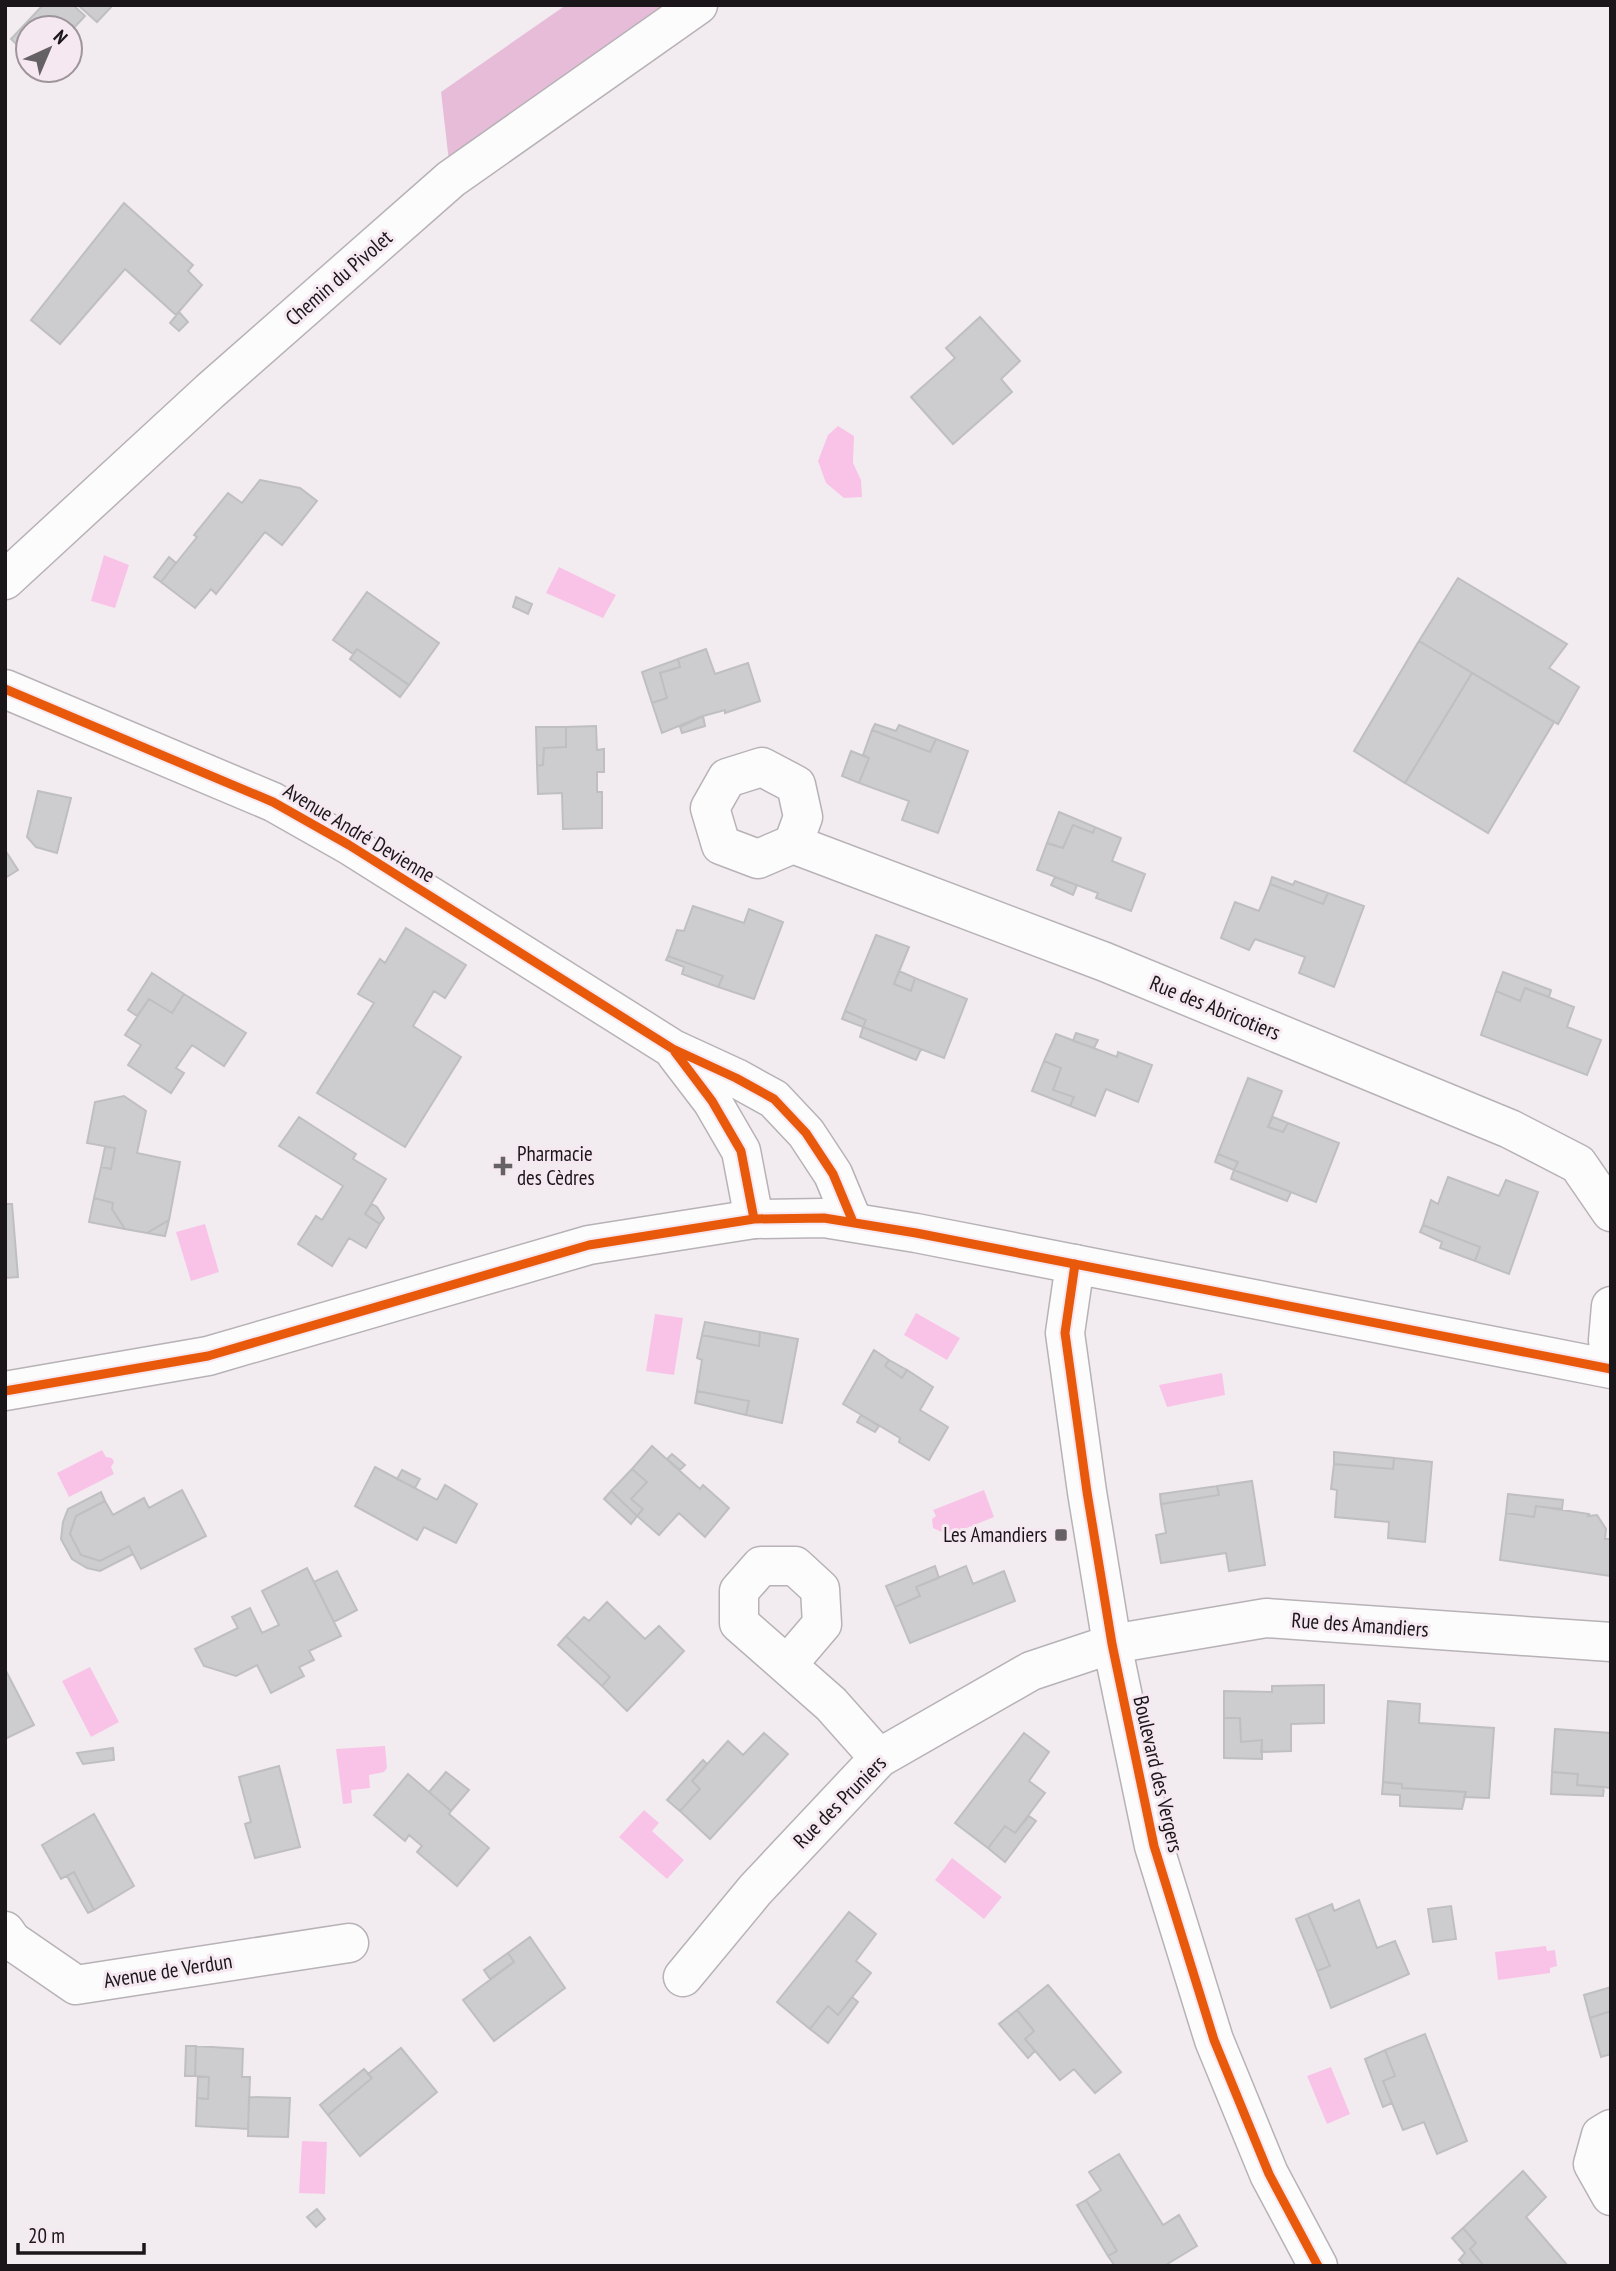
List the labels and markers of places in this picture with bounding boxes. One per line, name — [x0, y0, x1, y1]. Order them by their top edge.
place label: Pharmacie des Cèdres — [517, 1140, 595, 1191]
marker: Pharmacie des Cèdres — [495, 1158, 511, 1174]
place label: Les Amandiers — [943, 1521, 1047, 1548]
marker: Les Amandiers — [1053, 1527, 1069, 1543]

